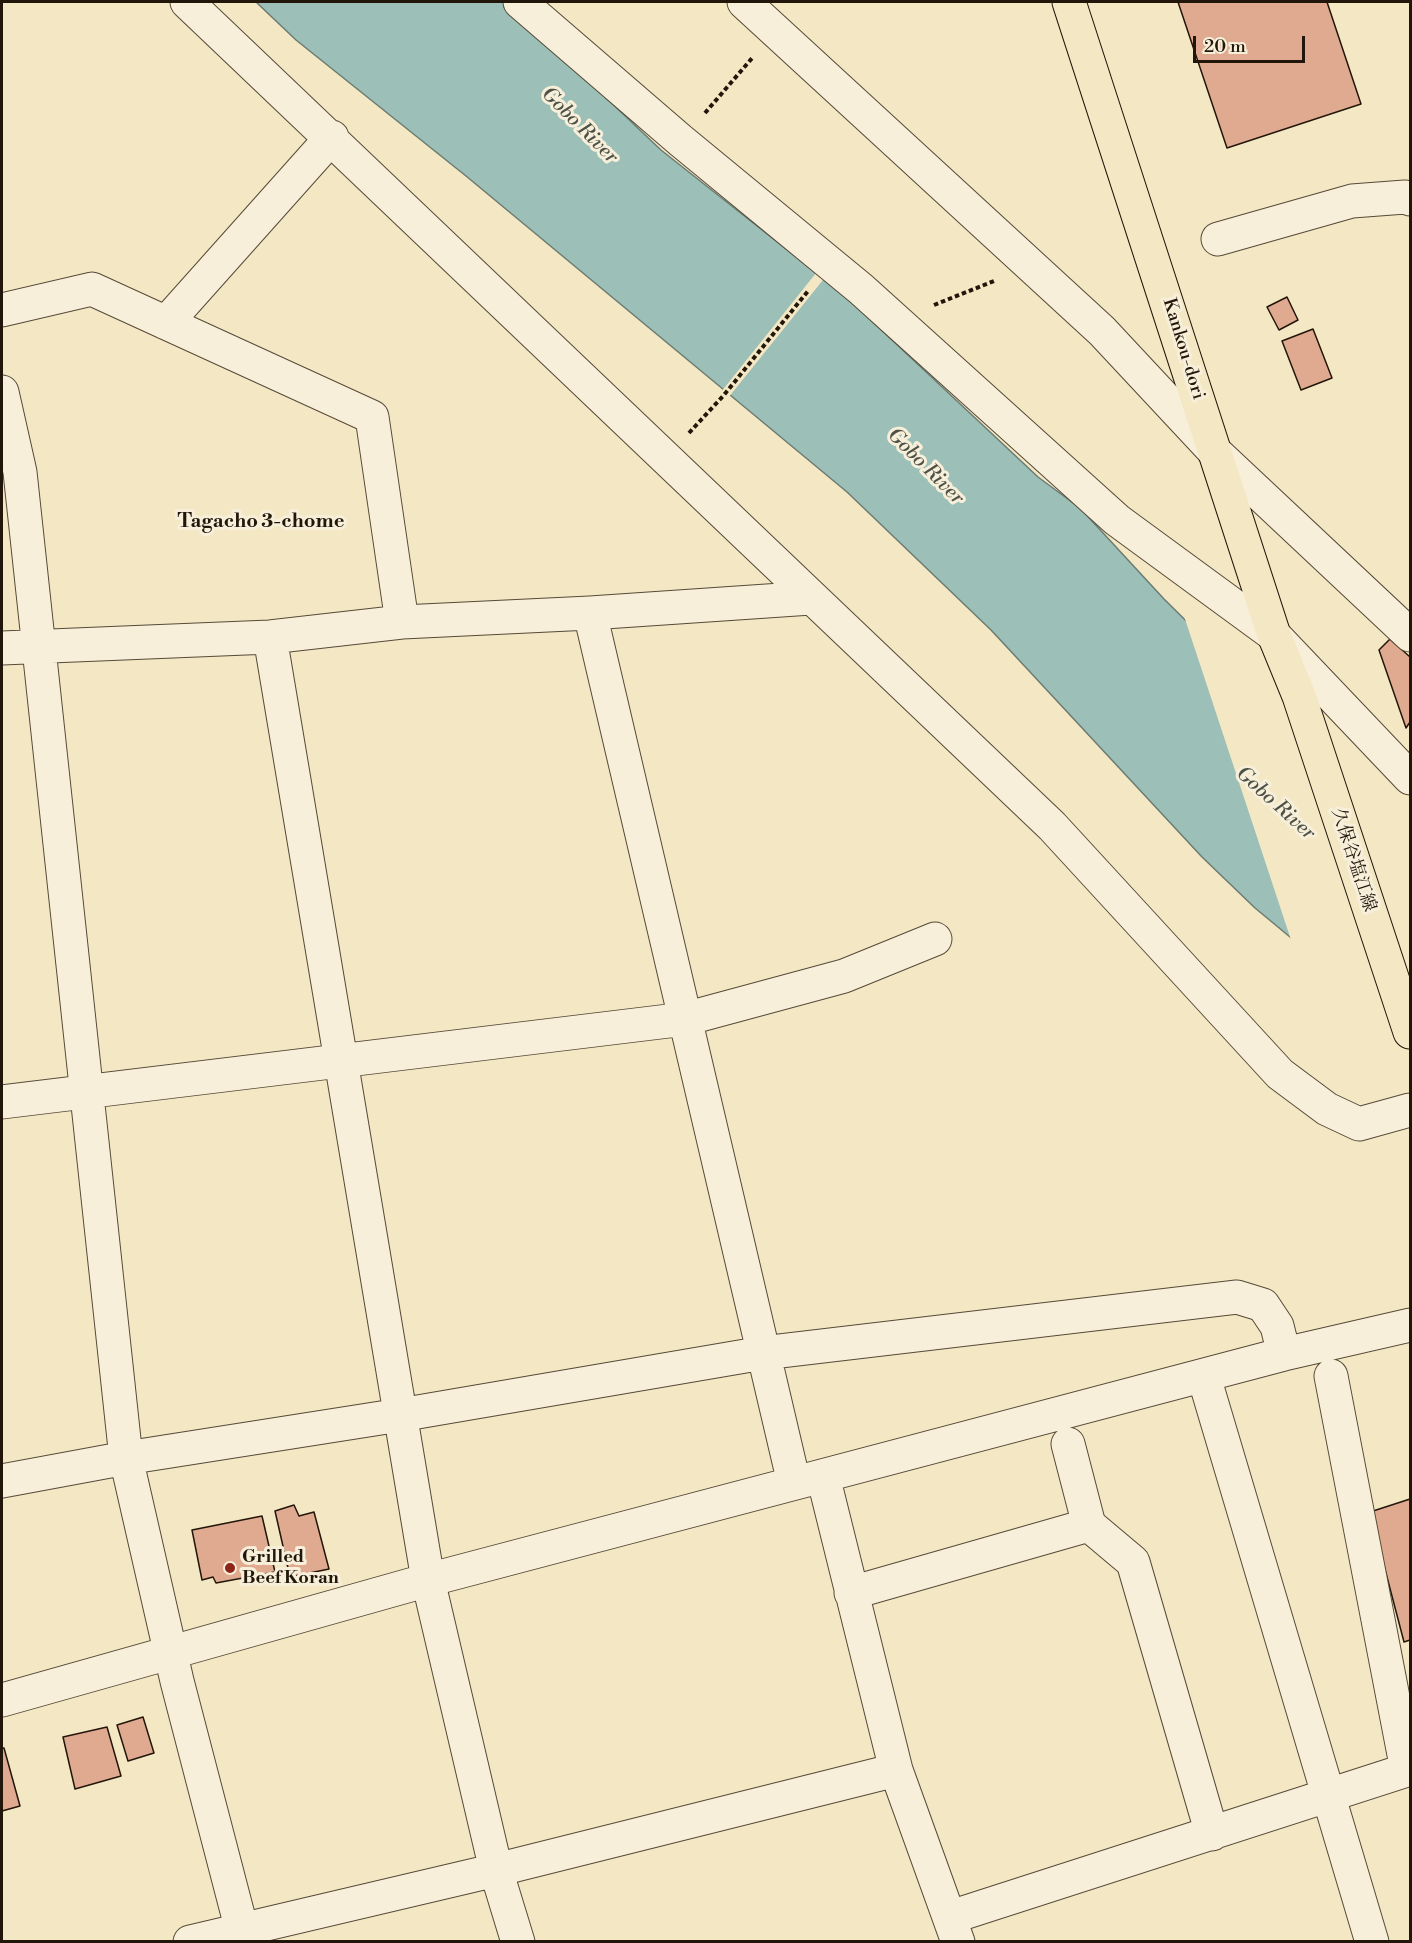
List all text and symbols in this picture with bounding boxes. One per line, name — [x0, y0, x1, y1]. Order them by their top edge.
scale bar — [1196, 24, 1308, 62]
text: 20 m — [1204, 35, 1246, 58]
water label: Gobo River — [536, 83, 622, 169]
street label: Kankou-dori — [1157, 296, 1209, 402]
water label: Gobo River — [882, 424, 968, 510]
district label: Tagacho 3-chome — [177, 510, 345, 534]
water label: Gobo River — [1230, 762, 1320, 846]
street label: 久保谷塩江線 — [1326, 805, 1380, 915]
place label: Grilled Beef Koran — [242, 1547, 339, 1590]
marker: Grilled Beef Koran — [223, 1561, 237, 1575]

